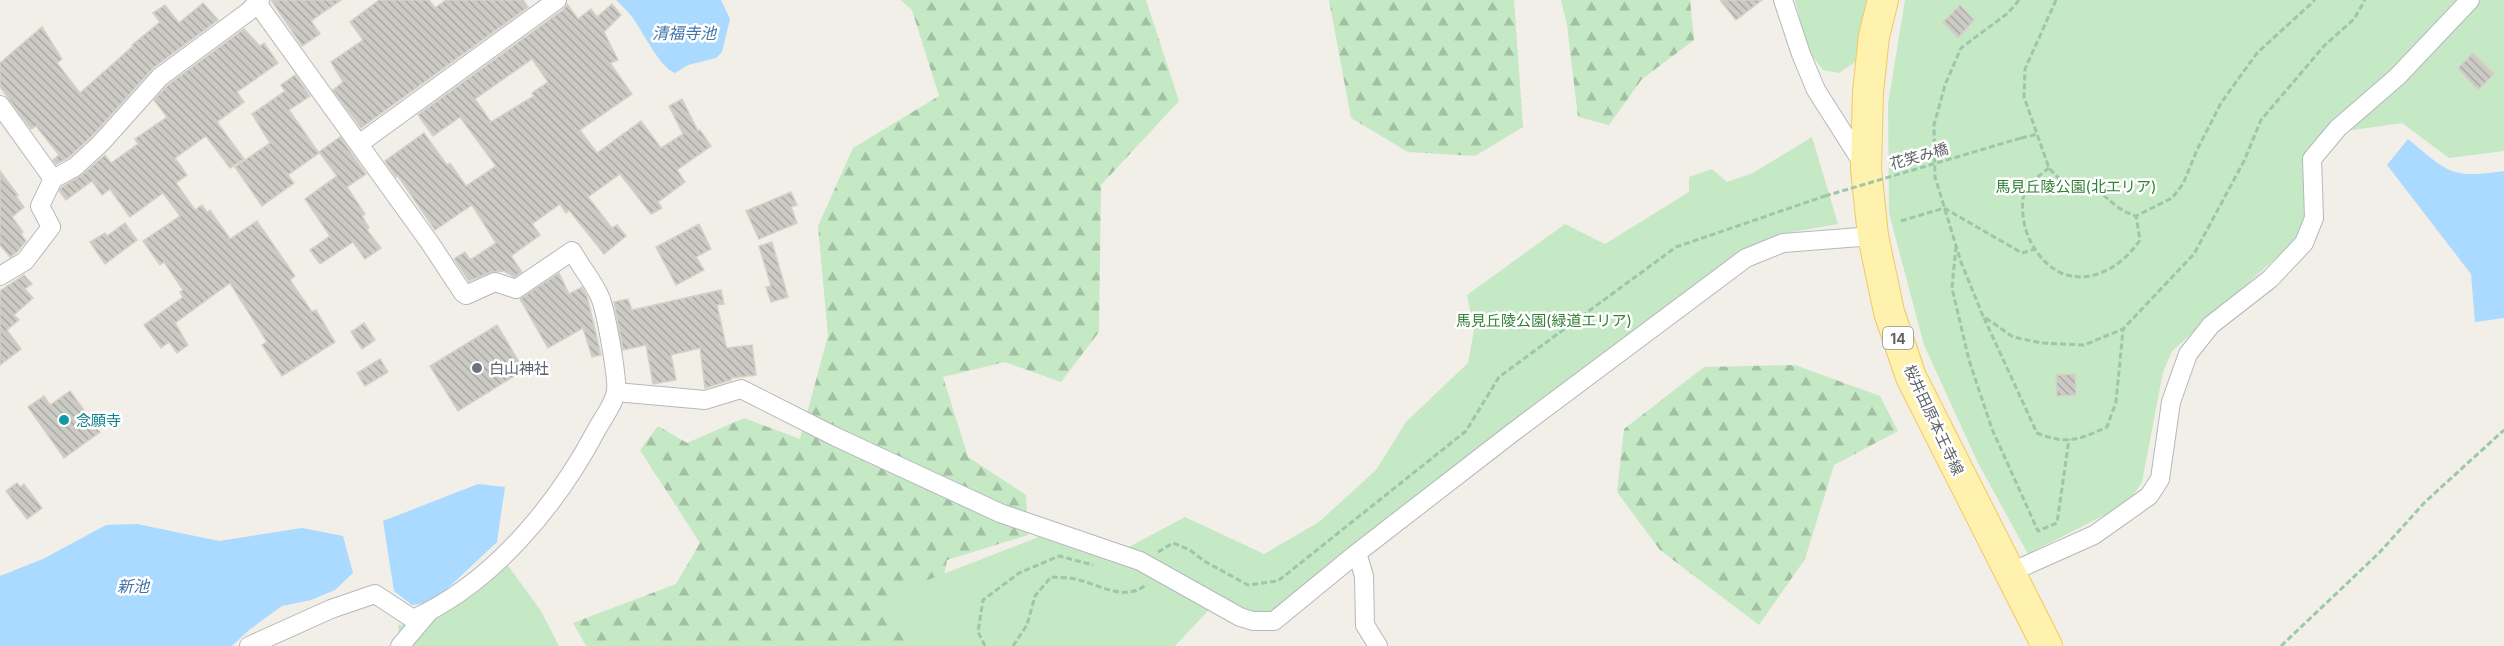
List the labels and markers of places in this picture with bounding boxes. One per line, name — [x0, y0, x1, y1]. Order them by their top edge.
place label: 白山神社 — [489, 359, 549, 378]
marker: 白山神社 — [470, 361, 484, 375]
place label: 念願寺 — [76, 411, 121, 430]
marker: 念願寺 — [57, 413, 71, 427]

